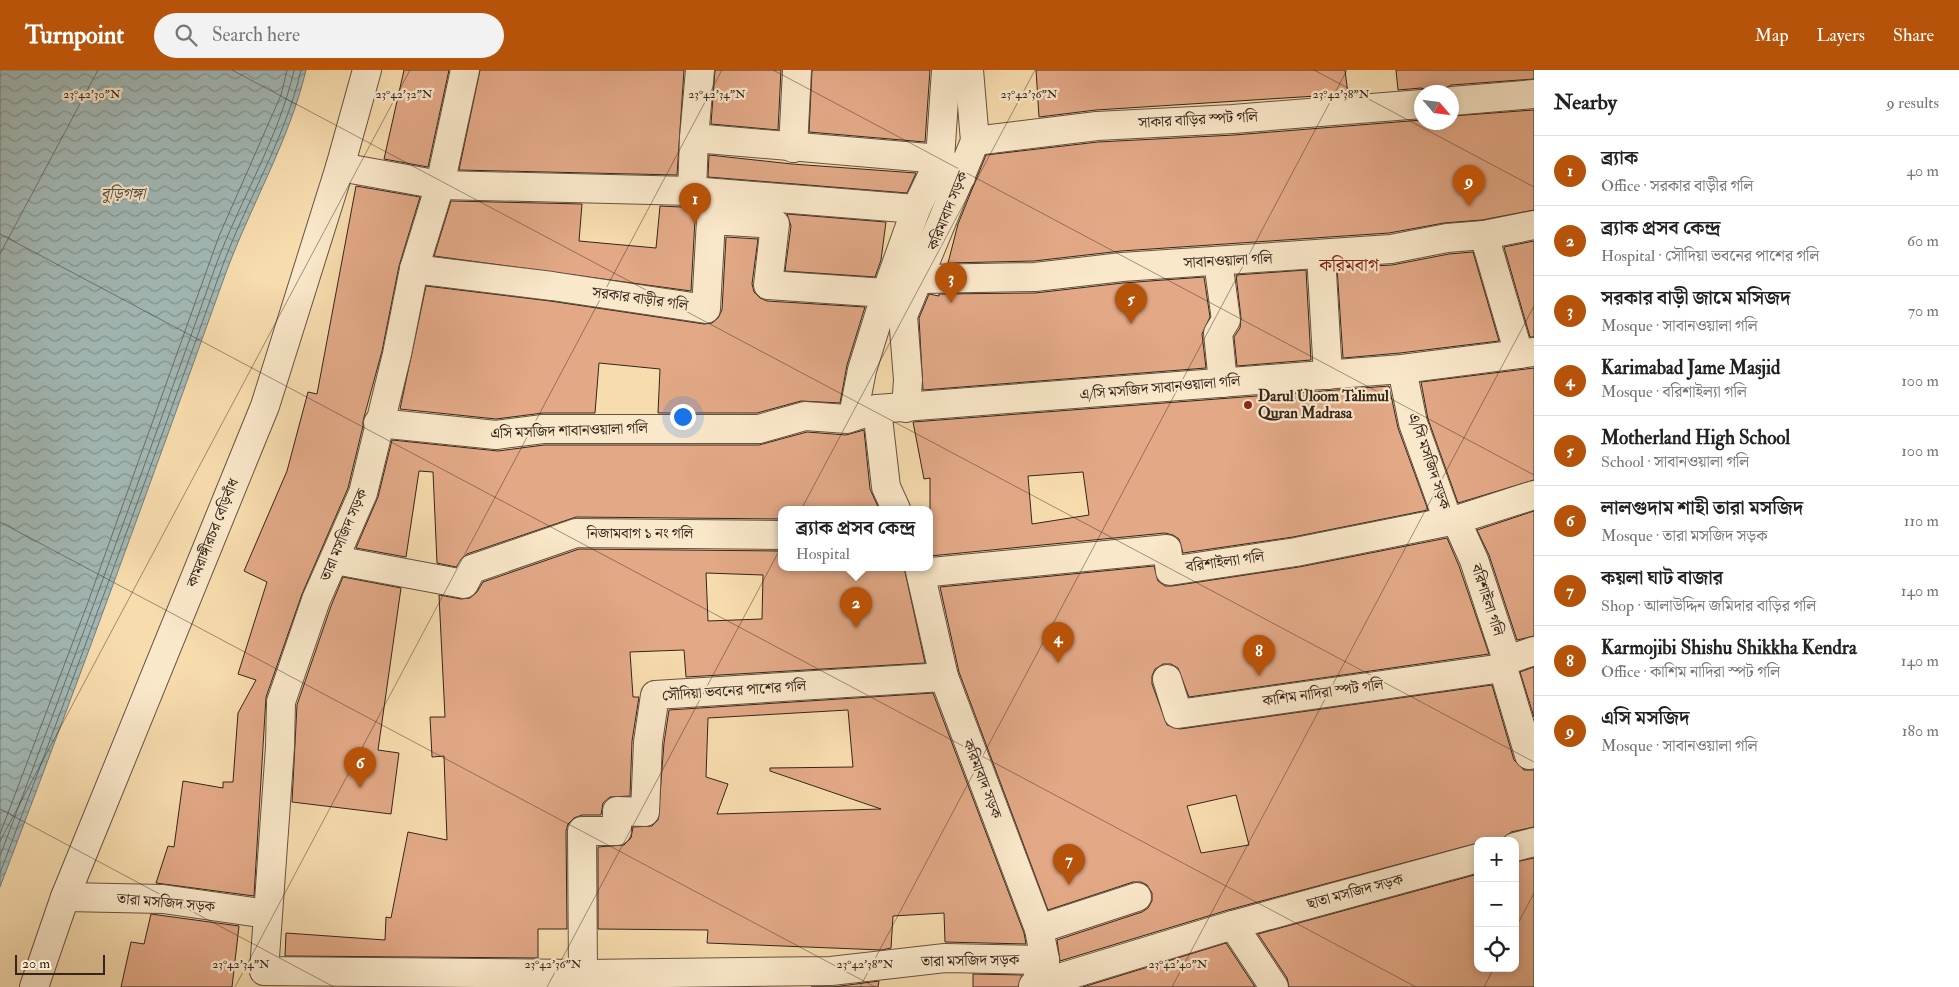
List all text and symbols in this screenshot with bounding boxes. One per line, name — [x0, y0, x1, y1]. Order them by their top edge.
search box — [154, 13, 504, 58]
text: Turnpoint — [25, 20, 124, 51]
icon: search — [172, 21, 200, 49]
text: Search here — [212, 23, 300, 47]
text: Map — [1755, 24, 1789, 47]
text: Layers — [1817, 24, 1865, 47]
text: Share — [1893, 24, 1934, 47]
north arrow — [1414, 85, 1459, 130]
text: 23°42'30"N — [63, 87, 121, 102]
text: 23°42'32"N — [375, 87, 433, 102]
text: 23°42'34"N — [688, 87, 746, 102]
text: 23°42'36"N — [1000, 87, 1058, 102]
text: 23°42'38"N — [1313, 87, 1370, 102]
text: Nearby — [1554, 89, 1617, 116]
text: 9 results — [1886, 93, 1939, 113]
street label: সাকার বাড়ির স্পট গলি — [1137, 107, 1259, 133]
text: ব্র্যাক — [1601, 146, 1638, 170]
text: 1 — [1567, 161, 1573, 181]
text: 40 m — [1906, 161, 1939, 181]
pin: 9 — [1453, 165, 1485, 206]
street label: করিমাবাদ সড়ক — [923, 168, 973, 254]
text: Office · সরকার বাড়ীর গলি — [1601, 176, 1753, 196]
pin: 1 — [679, 183, 711, 224]
water label: বুড়িগঙ্গা — [101, 184, 147, 204]
text: ব্র্যাক প্রসব কেন্দ্র — [1601, 216, 1720, 240]
text: 2 — [1566, 231, 1574, 251]
text: 60 m — [1907, 231, 1939, 251]
text: Hospital · সৌদিয়া ভবনের পাশের গলি — [1601, 246, 1819, 266]
street label: সাবানওয়ালা গলি — [1182, 249, 1274, 273]
district label: করিমবাগ — [1318, 254, 1380, 277]
pin: 3 — [935, 262, 967, 303]
street label: সরকার বাড়ীর গলি — [590, 283, 690, 315]
pin: 5 — [1115, 283, 1147, 324]
text: সরকার বাড়ী জামে মসিজদ — [1601, 286, 1791, 310]
text: 3 — [1567, 301, 1573, 321]
text: 70 m — [1908, 301, 1939, 321]
text: Mosque · সাবানওয়ালা গলি — [1601, 316, 1758, 336]
text: Karimabad Jame Masjid — [1601, 356, 1780, 380]
street label: এ/সি মসজিদ সাবানওয়ালা গলি — [1079, 371, 1242, 404]
text: 4 — [1566, 371, 1574, 391]
text: 100 m — [1901, 371, 1939, 391]
text: Mosque · বরিশাইল্যা গলি — [1601, 382, 1747, 402]
place label: Darul Uloom Talimul Quran Madrasa — [1258, 387, 1389, 423]
marker: Darul Uloom Talimul Quran Madrasa — [1242, 399, 1254, 411]
your location — [670, 404, 696, 430]
street label: এ/সি মসজিদ সড়ক — [1404, 410, 1455, 512]
street label: এসি মসজিদ শাবানওয়ালা গলি — [490, 419, 649, 443]
text: Motherland High School — [1601, 426, 1790, 450]
text: 5 — [1566, 441, 1574, 461]
text: 100 m — [1901, 441, 1939, 461]
text: School · সাবানওয়ালা গলি — [1601, 452, 1749, 472]
street label: কামরাঙ্গীরচর বেড়িবাঁধ — [182, 475, 244, 591]
street label: তারা মসজিদ সড়ক — [316, 486, 372, 585]
text: লালগুদাম শাহী তারা মসজিদ — [1601, 496, 1803, 520]
popup — [778, 506, 933, 571]
text: 6 — [1566, 511, 1574, 531]
text: 110 m — [1904, 511, 1939, 531]
text: ব্র্যাক প্রসব কেন্দ্র — [796, 516, 915, 540]
street label: নিজামবাগ ১ নং গলি — [586, 524, 694, 543]
text: Mosque · তারা মসজিদ সড়ক — [1601, 526, 1768, 546]
text: Hospital — [796, 544, 850, 564]
street label: বরিশাইল্যা গলি — [1184, 547, 1266, 577]
street label: বরিশাইলা গলি — [1466, 561, 1508, 639]
text: কয়লা ঘাট বাজার — [1601, 566, 1723, 590]
text: 7 — [1566, 581, 1574, 601]
text: 140 m — [1901, 581, 1939, 601]
pin: 2 — [840, 587, 872, 628]
text: Shop · আলাউদ্দিন জমিদার বাড়ির গলি — [1601, 596, 1816, 616]
pin: 4 — [1042, 622, 1074, 663]
pin: 8 — [1243, 635, 1275, 676]
text: Karmojibi Shishu Shikkha Kendra — [1601, 636, 1857, 660]
text: 8 — [1566, 651, 1574, 671]
text: 140 m — [1901, 651, 1939, 671]
text: Office · কাশিম নাদিরা স্পট গলি — [1601, 662, 1780, 682]
street label: কাশিম নাদিরা স্পট গলি — [1260, 675, 1385, 711]
street label: সৌদিয়া ভবনের পাশের গলি — [661, 676, 808, 706]
text: এসি মসজিদ — [1601, 706, 1690, 730]
text: 9 — [1566, 721, 1574, 741]
text: 180 m — [1902, 721, 1939, 741]
street label: করিমাবাদ সড়ক — [958, 736, 1006, 822]
text: Mosque · সাবানওয়ালা গলি — [1601, 736, 1758, 756]
pin: 6 — [344, 747, 376, 788]
map controls — [1474, 837, 1519, 972]
button: + — [1474, 837, 1519, 882]
pin: 7 — [1053, 844, 1085, 885]
street label: ছাতা মসজিদ সড়ক — [1304, 870, 1406, 914]
button: − — [1474, 882, 1519, 927]
street label: তারা মসজিদ সড়ক — [115, 889, 216, 917]
button: locate — [1474, 927, 1519, 972]
street label: তারা মসজিদ সড়ক — [920, 951, 1020, 971]
scale bar — [15, 952, 105, 975]
text: 20 m — [22, 955, 50, 972]
text: 23°42'34"N — [212, 957, 270, 972]
text: 23°42'36"N — [524, 957, 582, 972]
text: 23°42'38"N — [837, 957, 894, 972]
text: 23°42'40"N — [1148, 957, 1208, 972]

